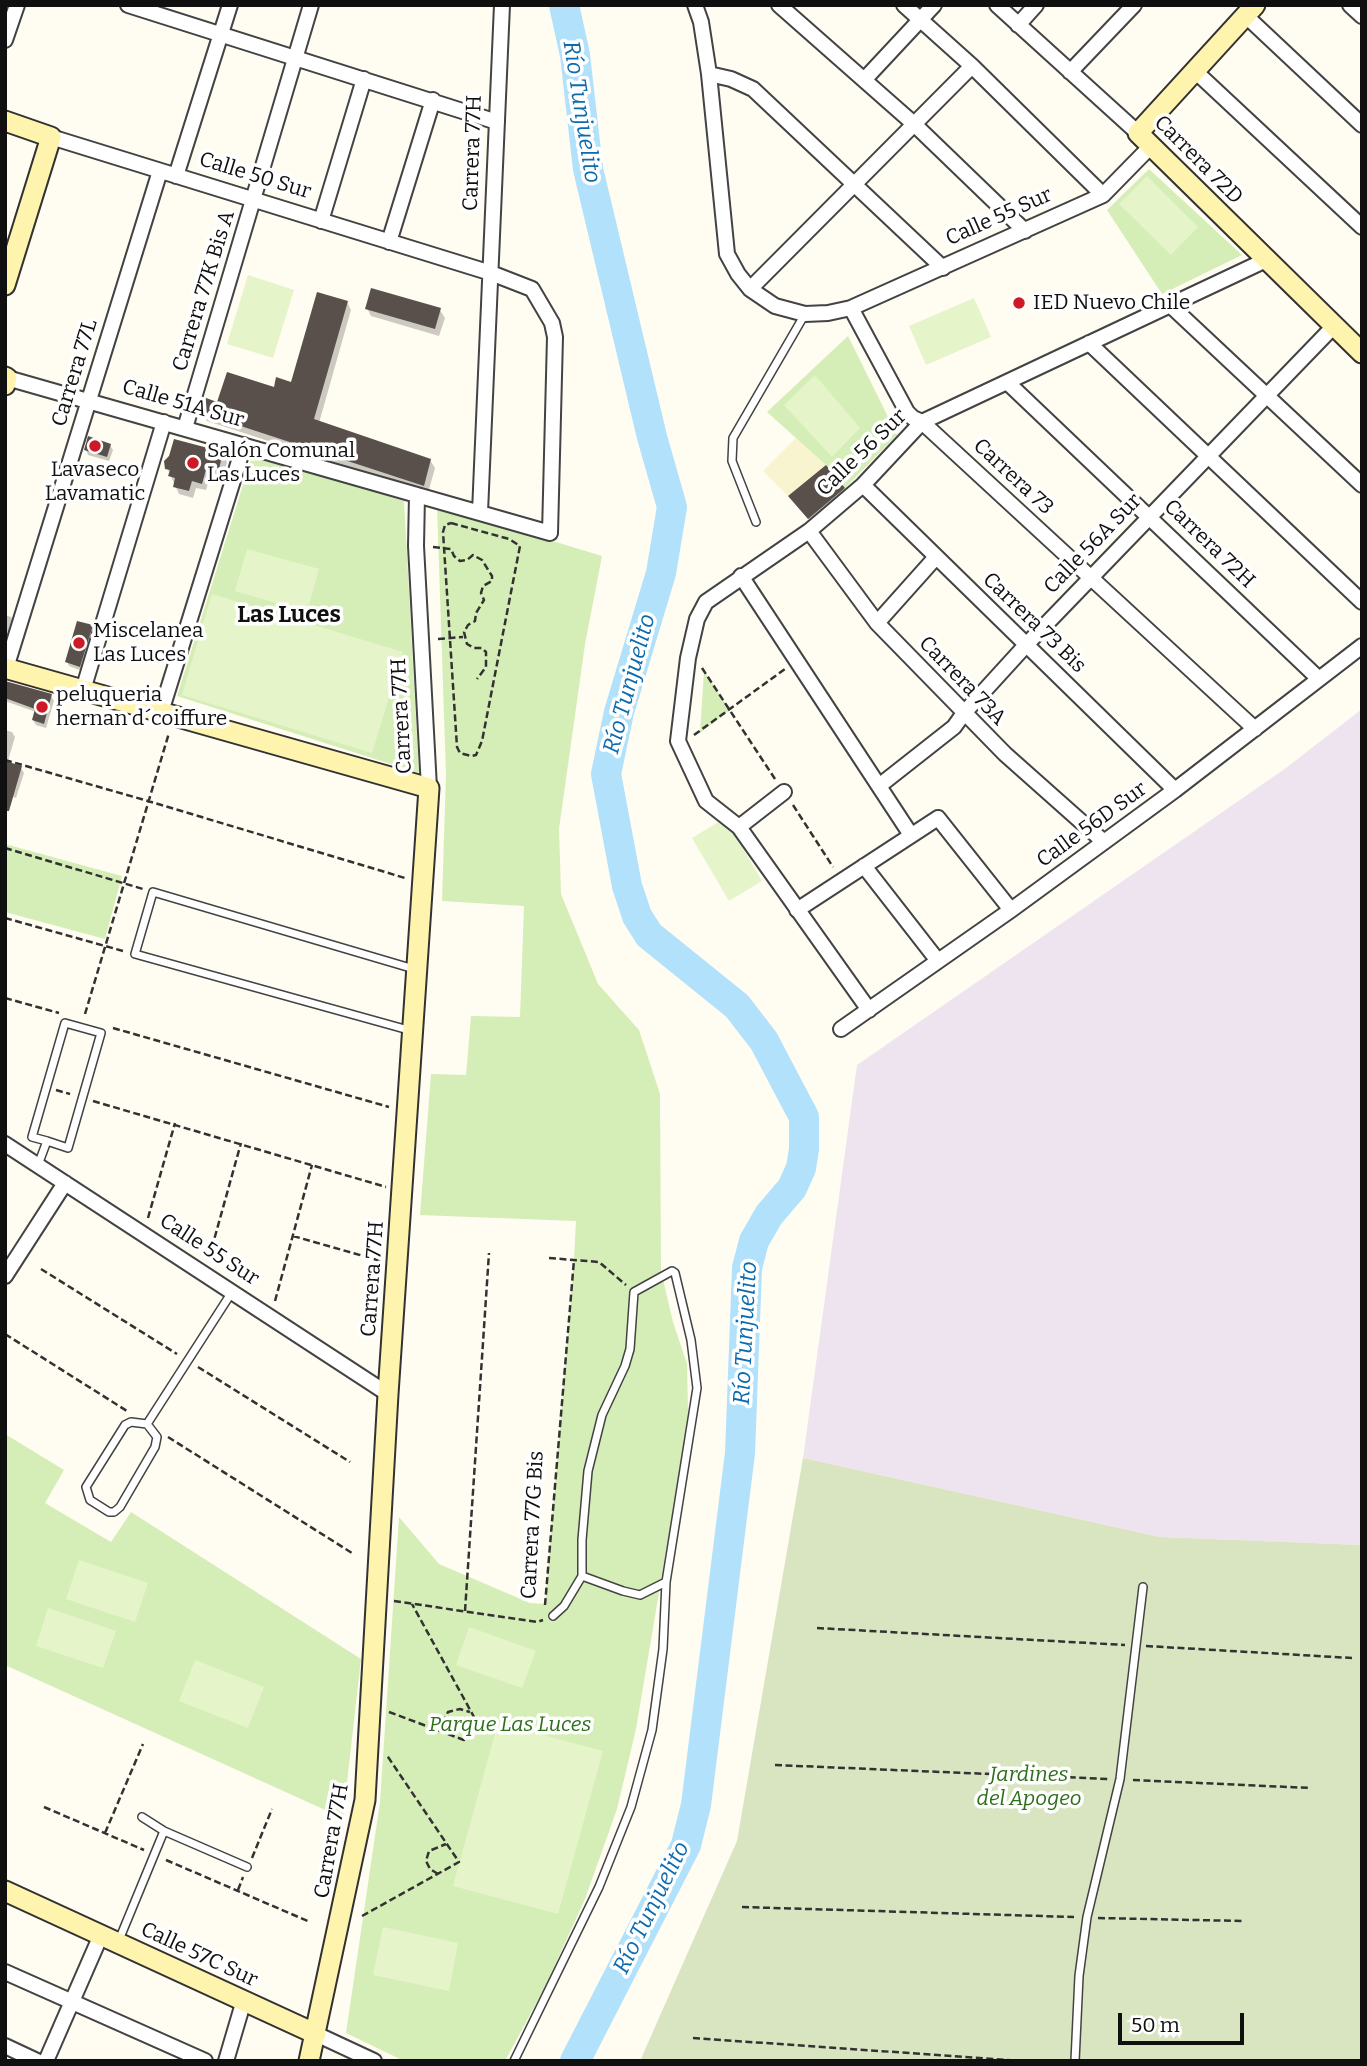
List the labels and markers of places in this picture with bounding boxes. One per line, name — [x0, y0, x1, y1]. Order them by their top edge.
place label: IED Nuevo Chile — [1033, 290, 1190, 316]
marker: IED Nuevo Chile — [1011, 295, 1027, 311]
marker: Lavaseco Lavamatic — [87, 438, 103, 454]
place label: Salón Comunal Las Luces — [207, 438, 355, 488]
marker: Salón Comunal Las Luces — [185, 455, 201, 471]
place label: Lavaseco Lavamatic — [45, 457, 145, 507]
place label: Miscelanea Las Luces — [93, 618, 203, 668]
marker: Miscelanea Las Luces — [71, 635, 87, 651]
place label: peluqueria hernan d´coiffure — [56, 682, 227, 732]
marker: peluqueria hernan d´coiffure — [34, 699, 50, 715]

